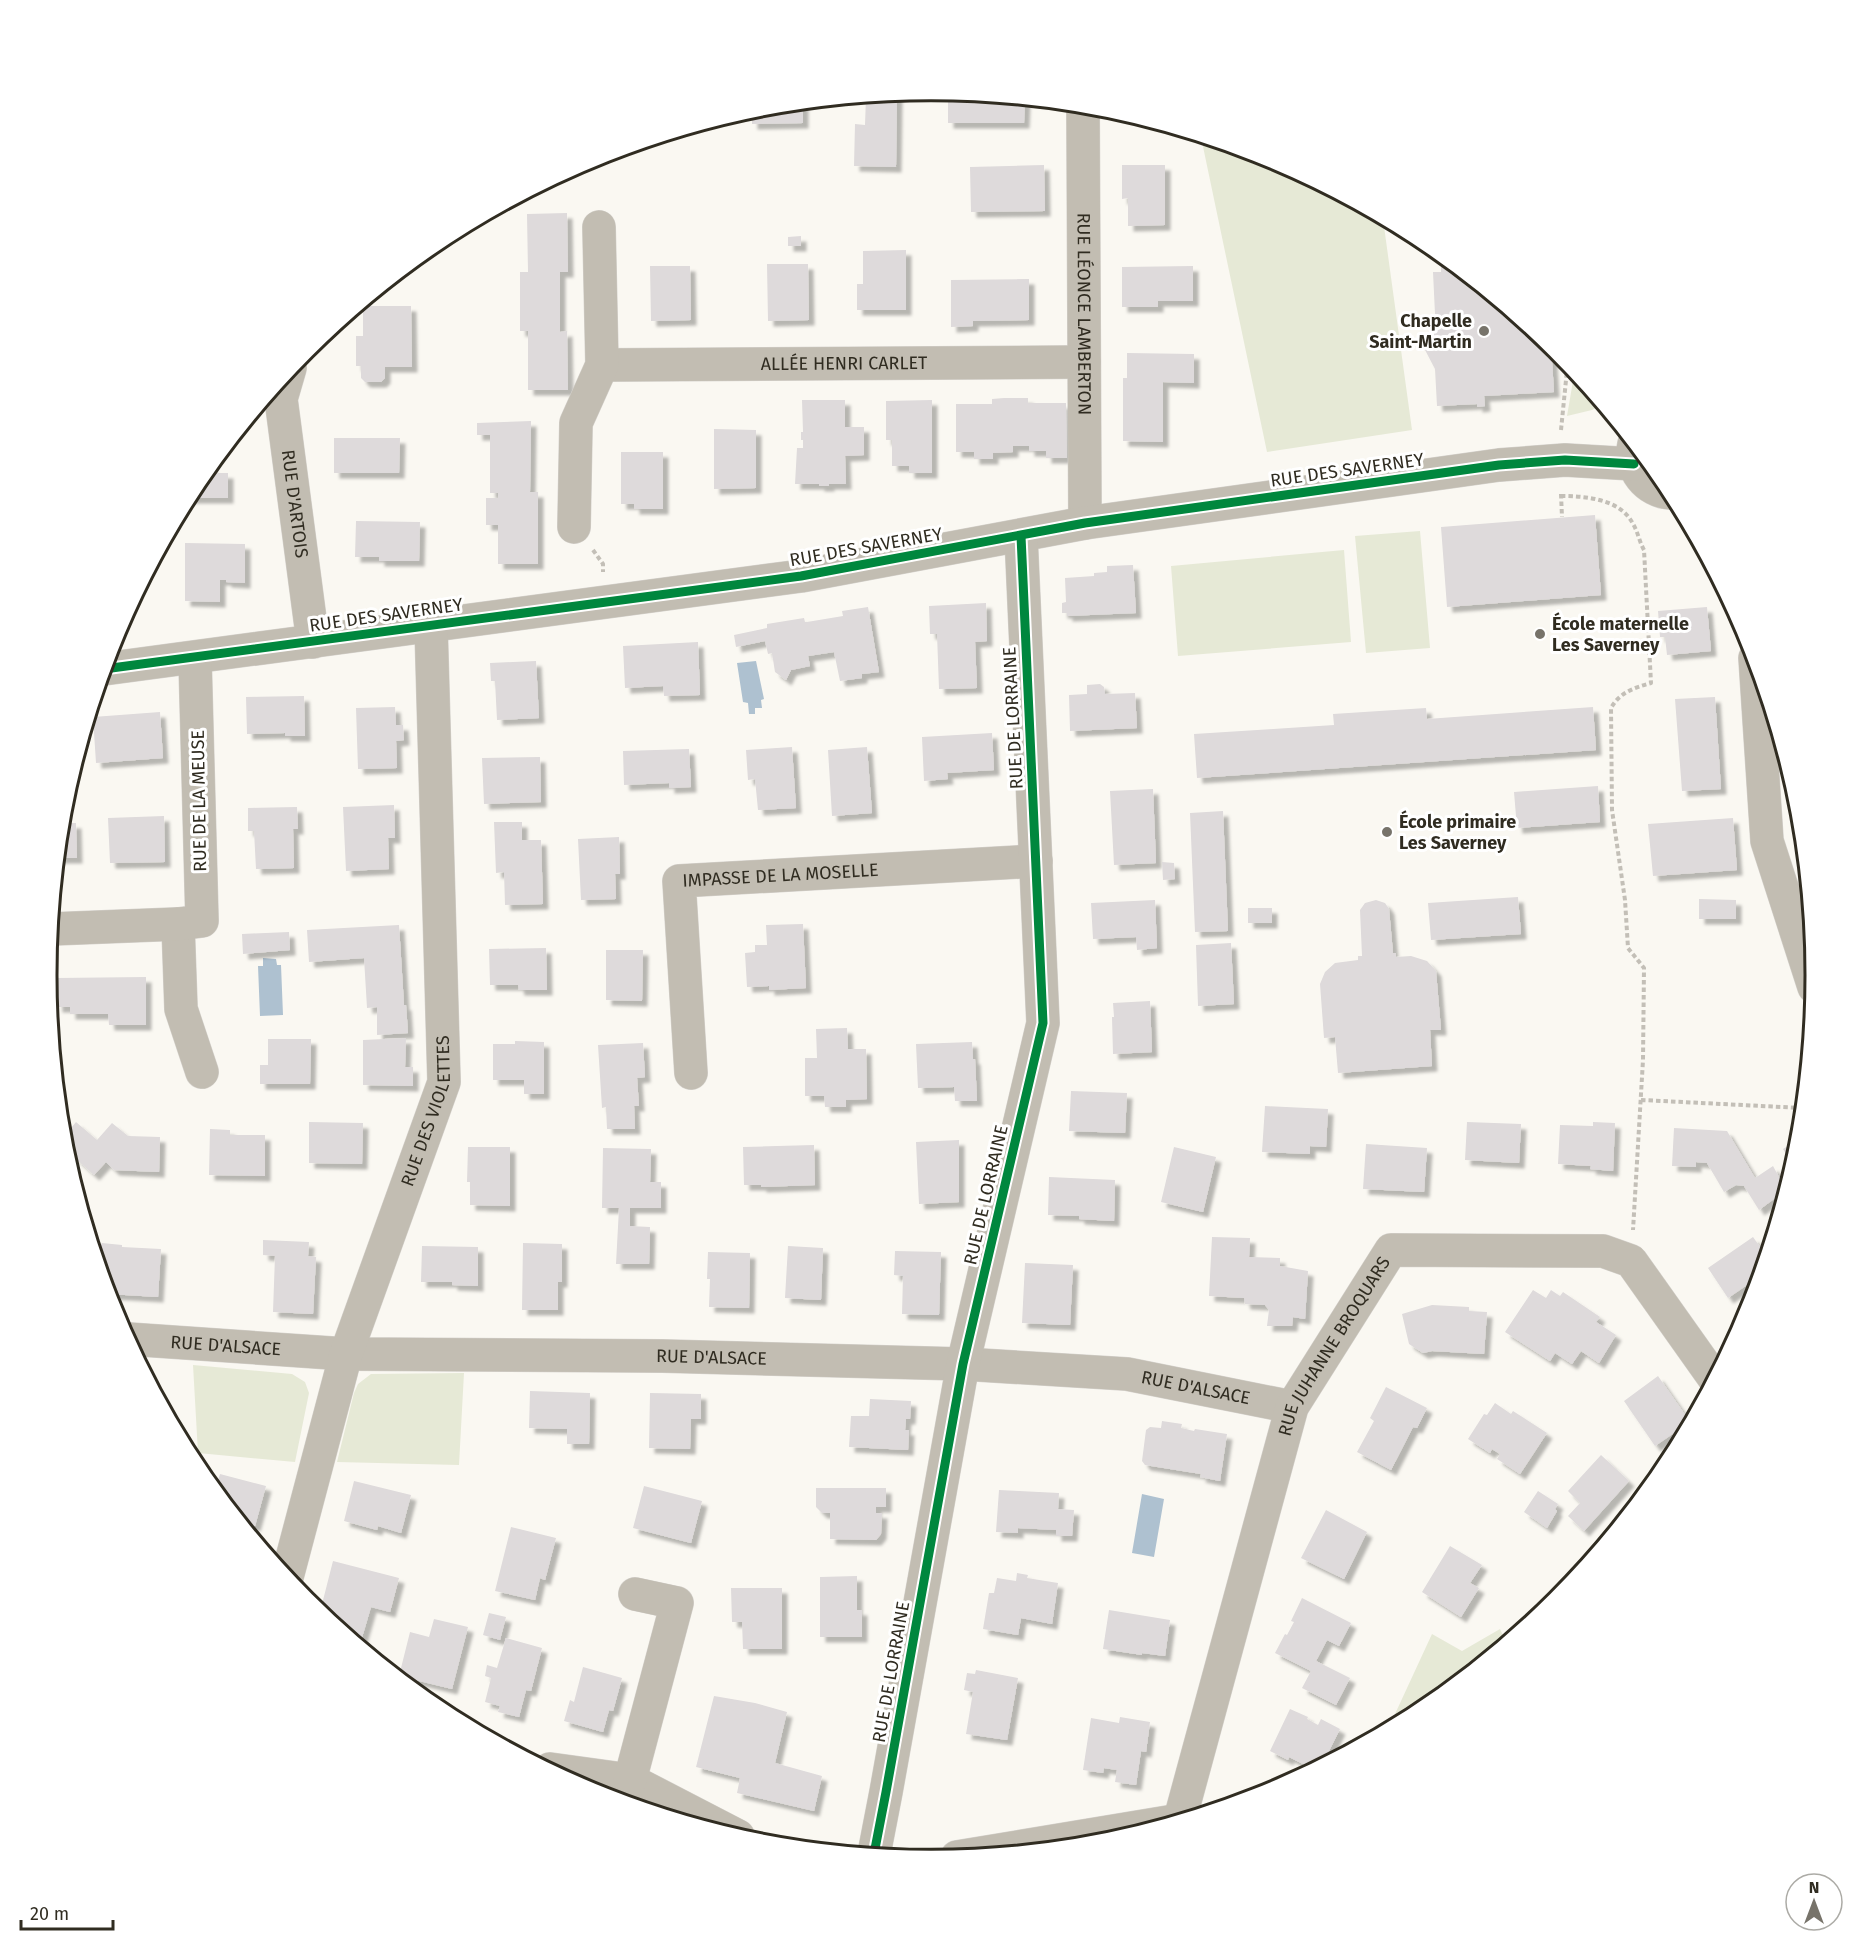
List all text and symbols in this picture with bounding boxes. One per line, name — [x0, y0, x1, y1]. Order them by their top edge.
street label: RUE LÉONCE LAMBERTON — [1073, 213, 1096, 415]
place label: Chapelle Saint-Martin — [1369, 310, 1472, 353]
marker: Chapelle Saint-Martin — [1477, 324, 1491, 338]
street label: ALLÉE HENRI CARLET — [761, 352, 928, 375]
street label: RUE D'ARTOIS — [277, 448, 313, 560]
street label: RUE DES SAVERNEY — [1269, 448, 1425, 492]
street label: RUE DES SAVERNEY — [788, 523, 944, 571]
street label: RUE DES SAVERNEY — [308, 593, 464, 637]
place label: École maternelle Les Saverney — [1552, 612, 1689, 656]
marker: École maternelle Les Saverney — [1533, 627, 1547, 641]
street label: RUE DE LORRAINE — [998, 646, 1028, 790]
street label: RUE DE LA MEUSE — [187, 730, 211, 872]
place label: École primaire Les Saverney — [1399, 810, 1516, 854]
marker: École primaire Les Saverney — [1380, 825, 1394, 839]
street label: IMPASSE DE LA MOSELLE — [682, 859, 879, 892]
street label: RUE DES VIOLETTES — [396, 1035, 455, 1190]
street label: RUE DE LORRAINE — [959, 1123, 1013, 1267]
street label: RUE JUHANNE BROQUARS — [1274, 1252, 1395, 1438]
street label: RUE D'ALSACE — [170, 1331, 282, 1361]
street label: RUE D'ALSACE — [656, 1345, 767, 1370]
street label: RUE D'ALSACE — [1139, 1366, 1252, 1409]
street label: RUE DE LORRAINE — [868, 1600, 914, 1744]
north arrow — [1784, 1872, 1844, 1932]
text: N — [1809, 1878, 1819, 1897]
scale bar — [21, 1893, 112, 1931]
text: 20 m — [30, 1903, 69, 1925]

